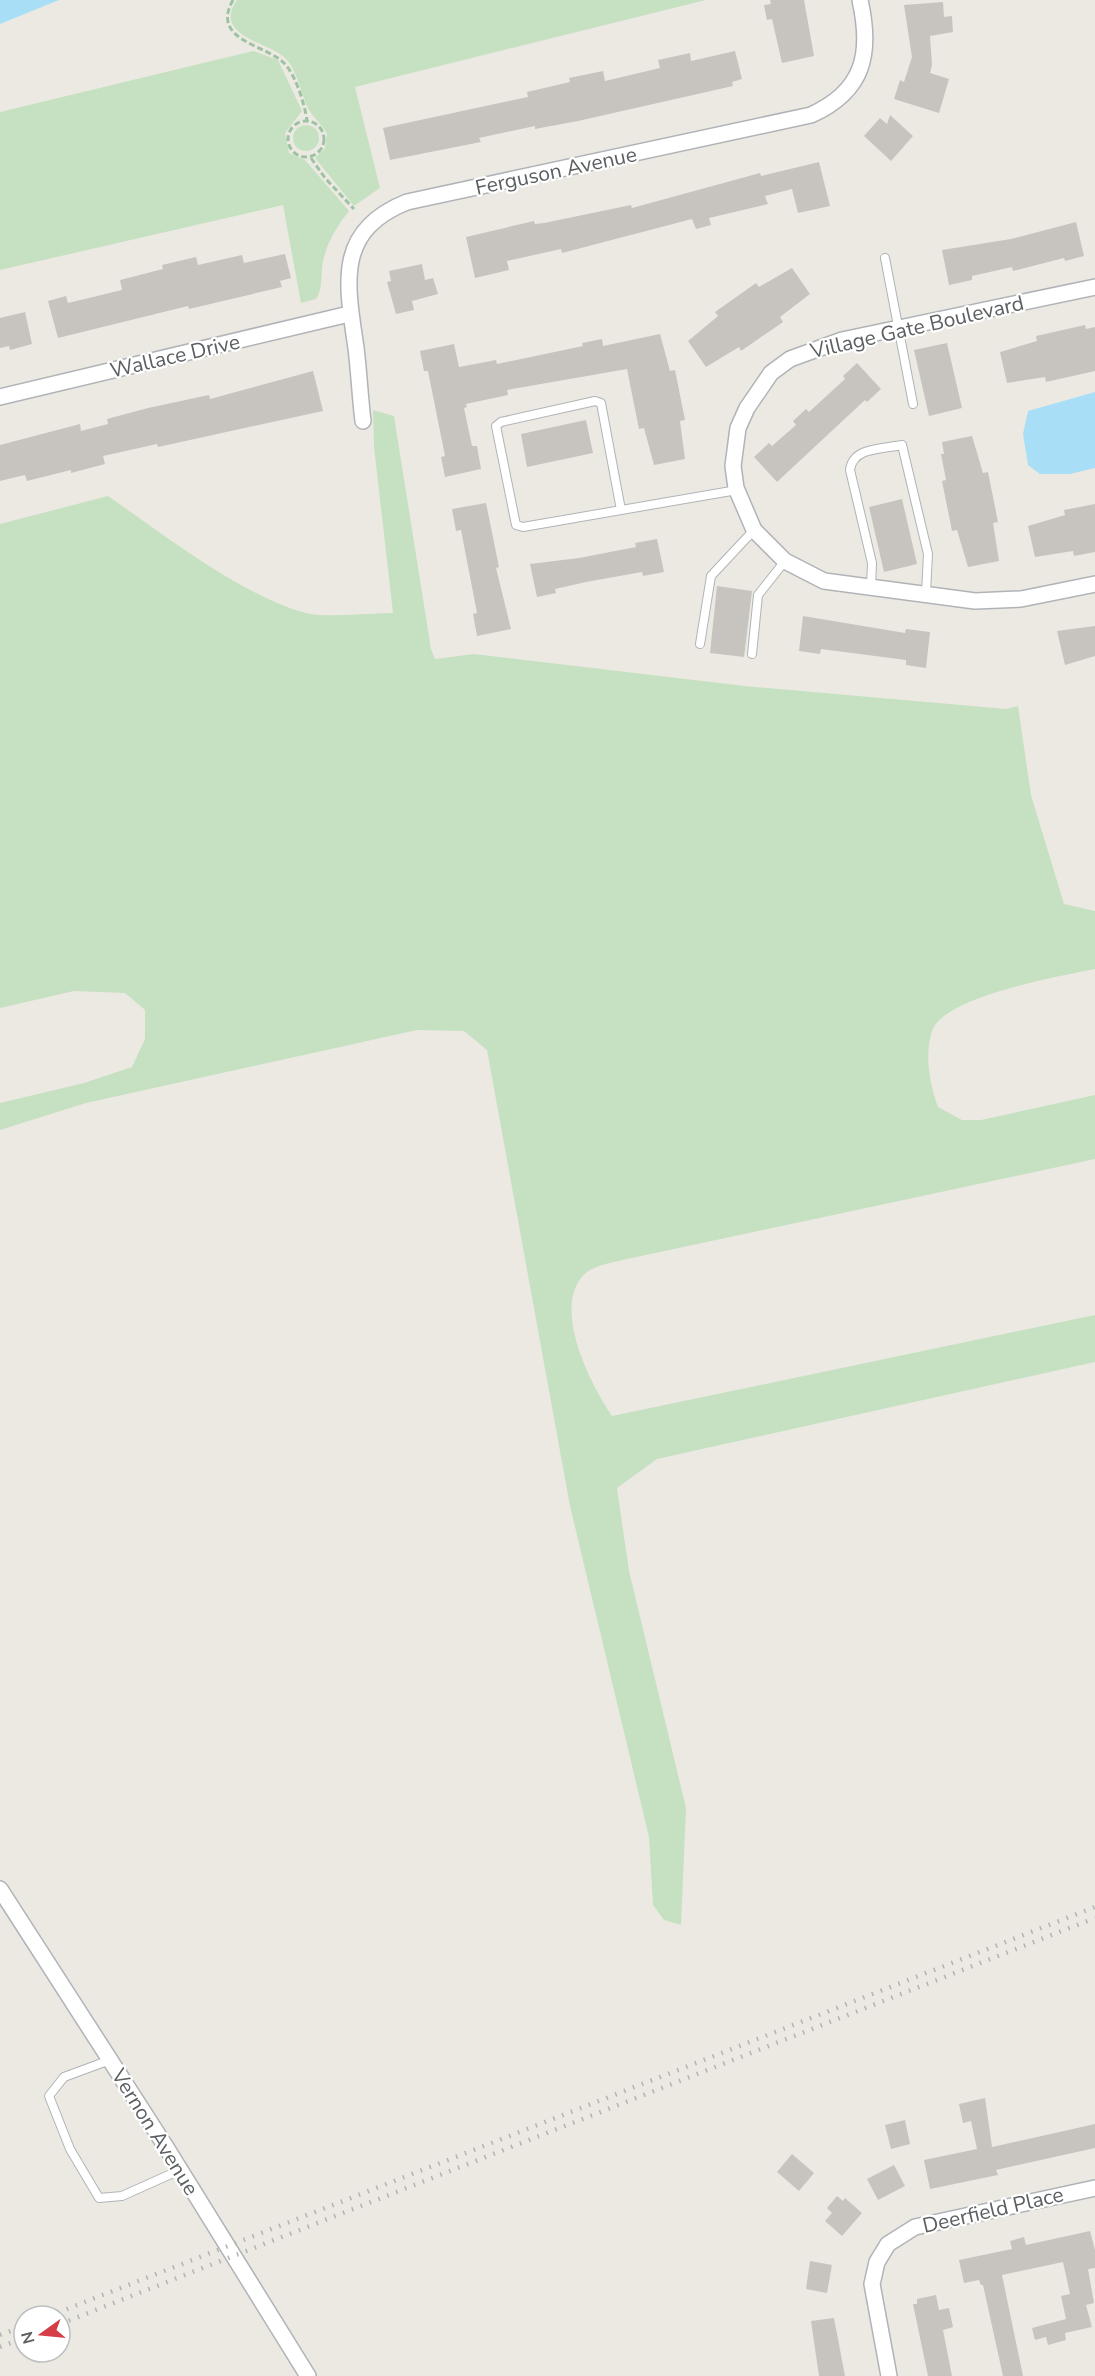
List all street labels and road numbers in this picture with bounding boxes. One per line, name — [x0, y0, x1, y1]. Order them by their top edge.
street label: Ferguson Avenue — [473, 140, 639, 202]
street label: Village Gate Boulevard — [807, 289, 1026, 365]
street label: Wallace Drive — [107, 327, 243, 385]
street label: Vernon Avenue — [104, 2063, 205, 2201]
street label: Deerfield Place — [920, 2180, 1066, 2240]

